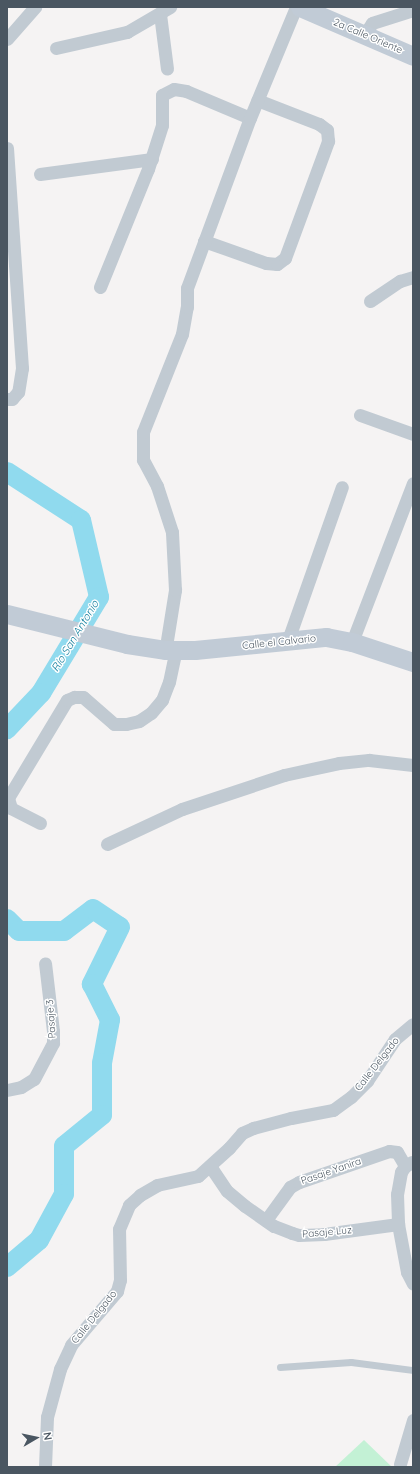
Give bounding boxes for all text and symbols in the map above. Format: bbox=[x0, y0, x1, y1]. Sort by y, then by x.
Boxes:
street label: 2a Calle Oriente bbox=[332, 16, 404, 56]
water label: Río San Antonio bbox=[49, 598, 101, 674]
street label: Calle el Calvario bbox=[242, 632, 316, 652]
street label: Pasaje 3 bbox=[44, 999, 58, 1039]
street label: Calle Delgado bbox=[352, 1035, 402, 1093]
street label: Pasaje Yanira bbox=[299, 1155, 363, 1187]
street label: Pasaje Luz bbox=[302, 1224, 352, 1240]
street label: Calle Delgado bbox=[69, 1288, 119, 1346]
north arrow bbox=[16, 1418, 56, 1458]
text: N bbox=[40, 1431, 55, 1441]

